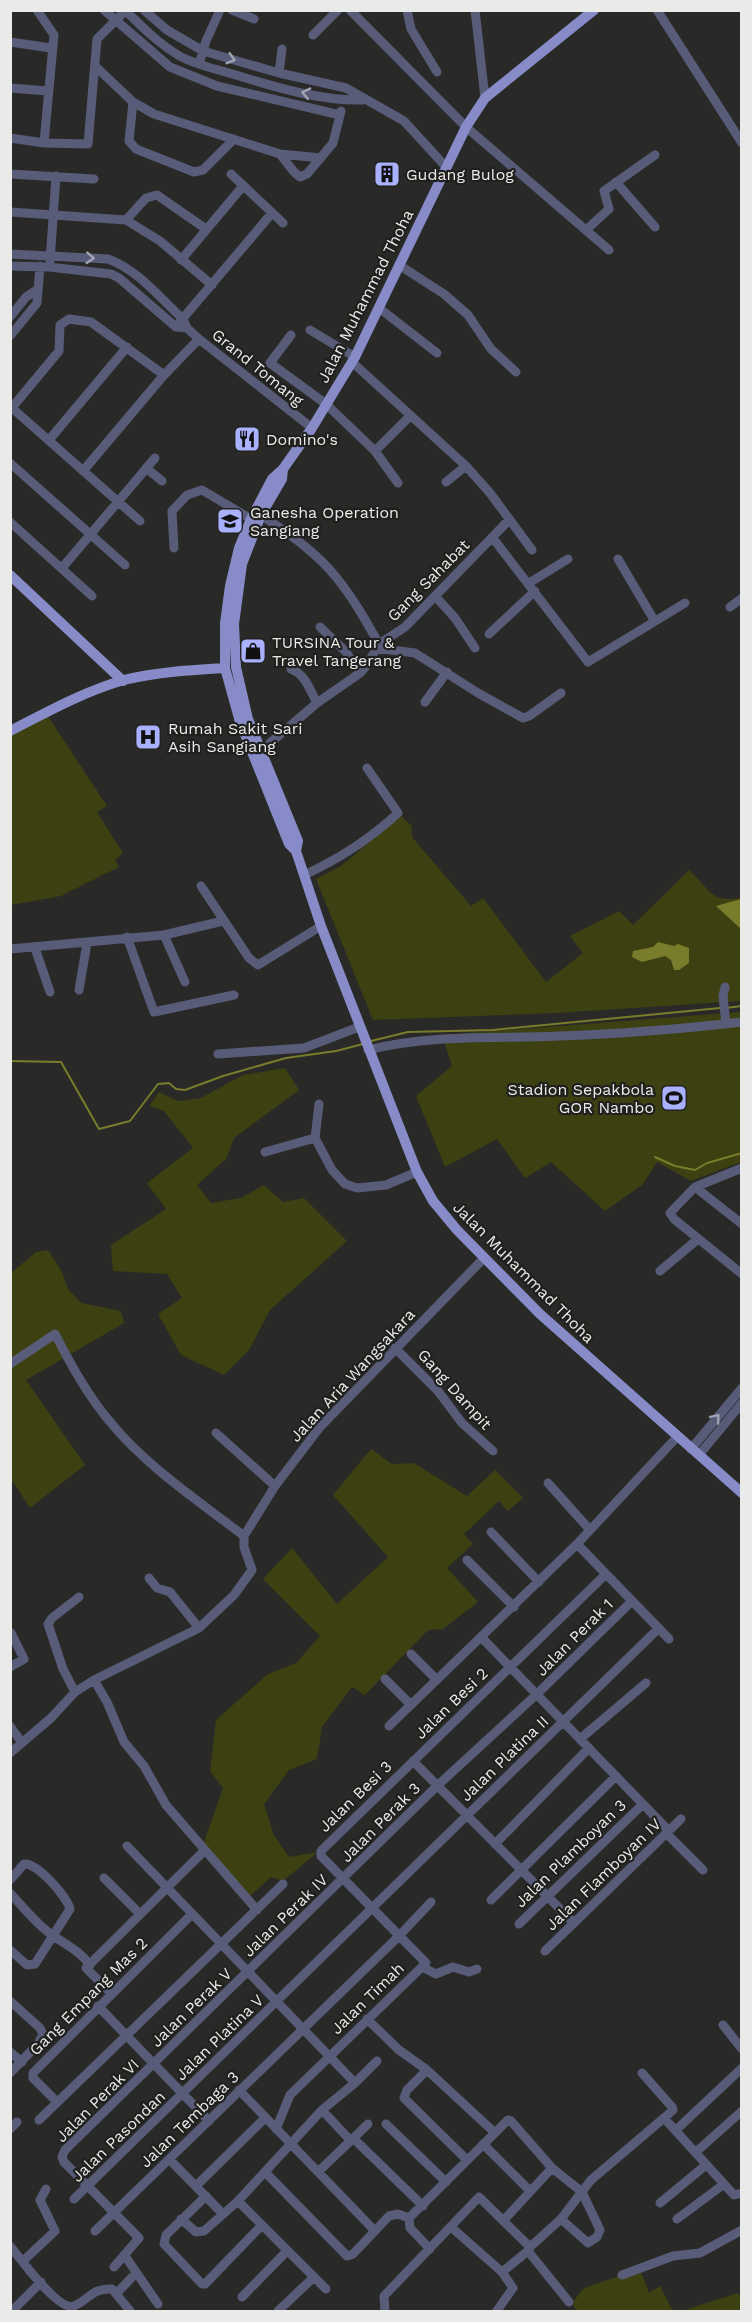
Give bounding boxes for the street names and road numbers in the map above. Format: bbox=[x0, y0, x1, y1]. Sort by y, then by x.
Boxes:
street label: Jalan Muhammad Thoha bbox=[313, 206, 417, 386]
street label: Grand Tomang bbox=[208, 325, 308, 410]
street label: Gang Sahabat bbox=[383, 535, 473, 625]
street label: Jalan Muhammad Thoha bbox=[449, 1198, 598, 1347]
street label: Jalan Aria Wangsakara bbox=[286, 1305, 419, 1446]
street label: Gang Dampit bbox=[414, 1345, 496, 1434]
street label: Jalan Perak 1 bbox=[532, 1595, 617, 1680]
street label: Jalan Besi 2 bbox=[411, 1664, 492, 1743]
street label: Jalan Platina II bbox=[456, 1712, 552, 1805]
street label: Jalan Besi 3 bbox=[315, 1757, 396, 1836]
street label: Jalan Perak 3 bbox=[337, 1779, 424, 1866]
street label: Jalan Plamboyan 3 bbox=[511, 1795, 630, 1911]
street label: Jalan Flamboyan IV bbox=[542, 1814, 665, 1934]
street label: Jalan Perak IV bbox=[239, 1870, 332, 1961]
street label: Gang Empang Mas 2 bbox=[25, 1933, 151, 2059]
street label: Jalan Timah bbox=[327, 1959, 408, 2038]
street label: Jalan Perak V bbox=[147, 1964, 236, 2051]
street label: Jalan Platina V bbox=[171, 1990, 267, 2084]
street label: Jalan Perak VI bbox=[52, 2055, 143, 2146]
street label: Jalan Tembaga 3 bbox=[136, 2067, 243, 2171]
street label: Jalan Pasondan bbox=[68, 2087, 169, 2186]

